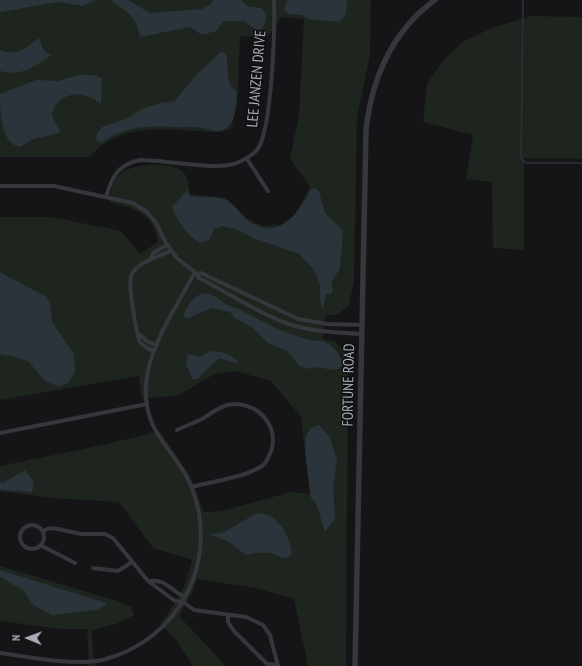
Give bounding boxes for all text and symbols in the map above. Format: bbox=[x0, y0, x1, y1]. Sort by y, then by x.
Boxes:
street label: LEE JANZEN DRIVE bbox=[244, 30, 270, 128]
street label: FORTUNE ROAD bbox=[339, 343, 359, 427]
north arrow bbox=[8, 618, 48, 658]
text: N bbox=[9, 635, 23, 641]

